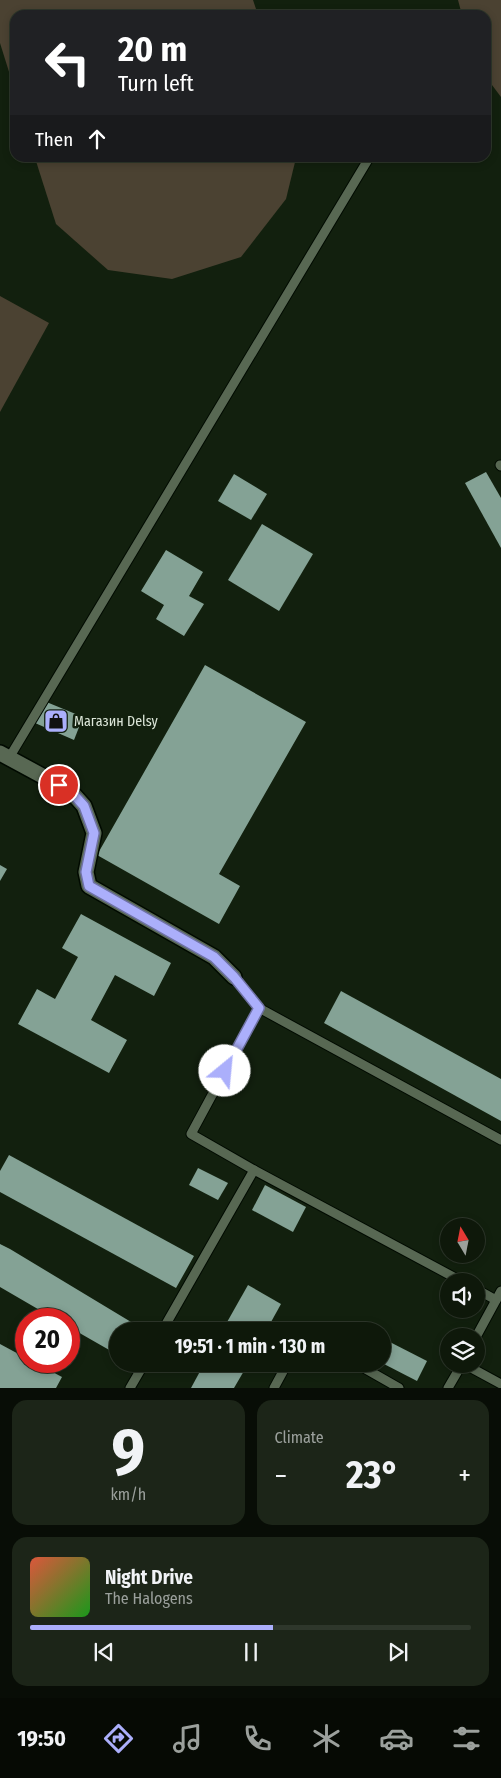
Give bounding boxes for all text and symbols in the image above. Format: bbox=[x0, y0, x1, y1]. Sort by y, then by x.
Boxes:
text: 20 m bbox=[118, 28, 187, 70]
icon: left bbox=[35, 30, 100, 95]
text: Turn left bbox=[118, 70, 194, 97]
icon: ahead bbox=[83, 125, 111, 153]
text: Then bbox=[35, 128, 73, 151]
shop icon: Магазин Delsy bbox=[43, 708, 69, 734]
place label: Магазин Delsy bbox=[74, 713, 159, 730]
pin bbox=[38, 764, 80, 806]
icon: arrive bbox=[45, 771, 73, 799]
position arrow bbox=[198, 1044, 250, 1096]
north arrow bbox=[440, 1218, 485, 1262]
map controls bbox=[440, 1218, 485, 1373]
button: sound bbox=[440, 1273, 485, 1318]
speed limit sign: 20 bbox=[15, 1308, 80, 1373]
button: layers bbox=[440, 1328, 485, 1373]
text: 19:51 · 1 min · 130 m bbox=[175, 1335, 325, 1358]
text: 9 bbox=[111, 1413, 145, 1491]
text: Climate bbox=[275, 1428, 324, 1447]
text: 23° bbox=[346, 1452, 399, 1498]
text: − bbox=[275, 1459, 287, 1492]
text: + bbox=[458, 1459, 471, 1492]
text: km/h bbox=[110, 1485, 146, 1504]
text: Night Drive bbox=[105, 1566, 193, 1589]
text: The Halogens bbox=[105, 1589, 193, 1608]
icon: previous bbox=[90, 1638, 118, 1666]
icon: pause bbox=[237, 1638, 265, 1666]
icon: next bbox=[384, 1638, 412, 1666]
icon: directions bbox=[101, 1721, 136, 1756]
icon: music bbox=[170, 1721, 205, 1756]
icon: phone bbox=[240, 1721, 275, 1756]
icon: climate bbox=[309, 1721, 344, 1756]
icon: car bbox=[379, 1721, 414, 1756]
icon: filters bbox=[449, 1721, 484, 1756]
text: 19:50 bbox=[17, 1725, 66, 1752]

